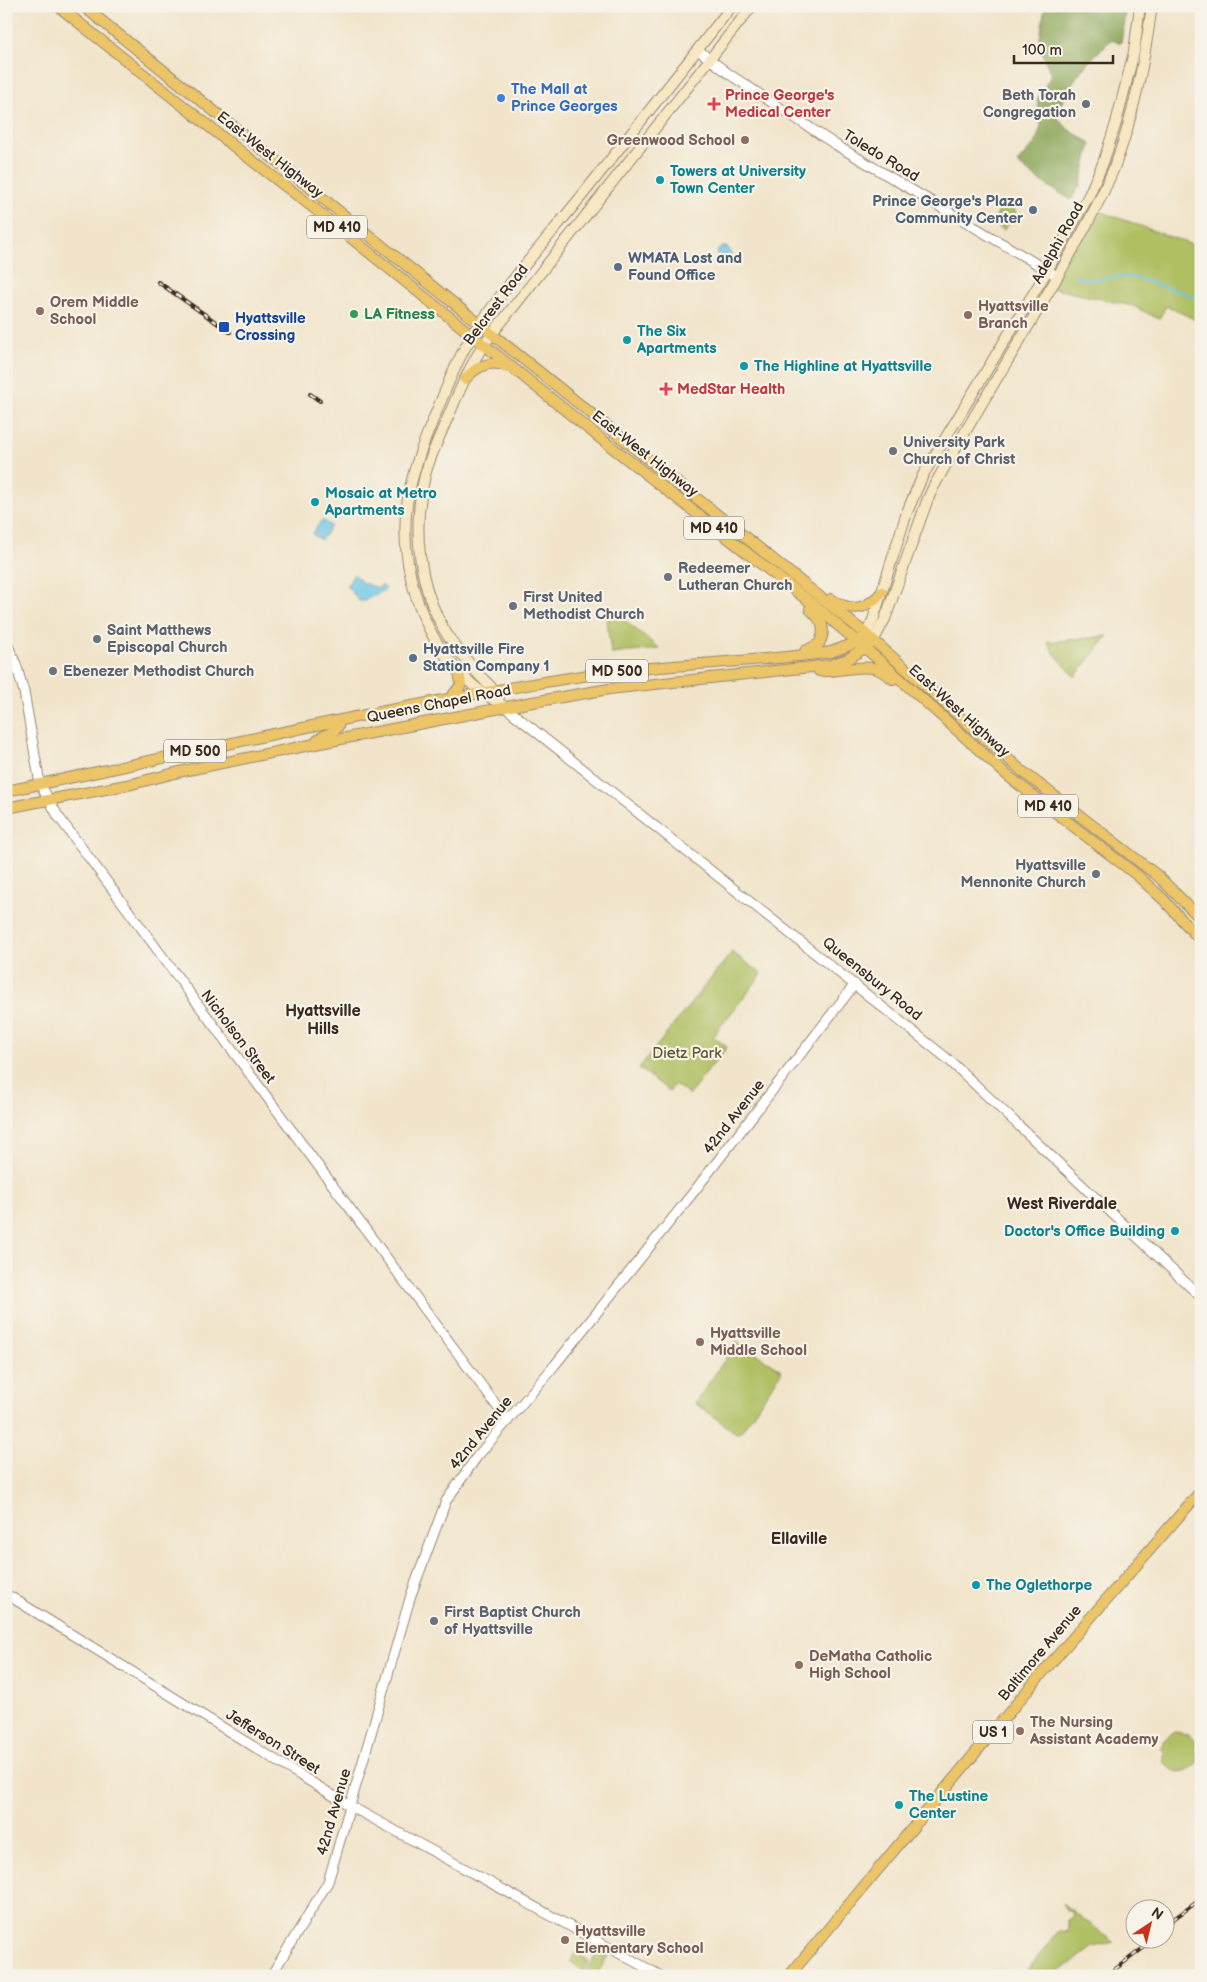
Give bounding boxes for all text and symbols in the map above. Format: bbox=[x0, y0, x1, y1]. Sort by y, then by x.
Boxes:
scale bar bbox=[1014, 32, 1113, 64]
text: 100 m bbox=[1022, 41, 1062, 60]
place label: The Mall at Prince Georges bbox=[511, 80, 618, 116]
place label: Prince George's Medical Center bbox=[725, 86, 834, 122]
place label: Beth Torah Congregation bbox=[983, 86, 1076, 122]
marker: The Mall at Prince Georges bbox=[495, 92, 507, 104]
marker: Prince George's Medical Center bbox=[707, 97, 721, 111]
marker: Beth Torah Congregation bbox=[1080, 98, 1092, 110]
street label: East-West Highway bbox=[213, 108, 327, 203]
street label: Toledo Road bbox=[839, 126, 923, 186]
place label: Greenwood School bbox=[607, 131, 735, 150]
marker: Greenwood School bbox=[739, 134, 751, 146]
place label: Towers at University Town Center bbox=[670, 162, 806, 198]
marker: Towers at University Town Center bbox=[654, 174, 666, 186]
place label: Prince George's Plaza Community Center bbox=[872, 192, 1024, 228]
street label: Adelphi Road bbox=[1028, 199, 1088, 287]
marker: Prince George's Plaza Community Center bbox=[1027, 204, 1039, 216]
road number: MD 410 bbox=[307, 216, 367, 238]
place label: WMATA Lost and Found Office bbox=[628, 249, 742, 285]
street label: Belcrest Road bbox=[459, 261, 533, 349]
marker: WMATA Lost and Found Office bbox=[612, 261, 624, 273]
place label: Orem Middle School bbox=[50, 293, 139, 329]
place label: Hyattsville Branch bbox=[978, 297, 1049, 333]
marker: Orem Middle School bbox=[34, 305, 46, 317]
place label: LA Fitness bbox=[364, 305, 435, 324]
marker: LA Fitness bbox=[348, 308, 360, 320]
place label: Hyattsville Crossing bbox=[235, 309, 306, 345]
marker: Hyattsville Branch bbox=[962, 309, 974, 321]
marker: Hyattsville Crossing bbox=[217, 320, 231, 334]
place label: The Six Apartments bbox=[636, 322, 717, 358]
marker: The Six Apartments bbox=[621, 334, 633, 346]
place label: The Highline at Hyattsville bbox=[754, 357, 932, 376]
marker: The Highline at Hyattsville bbox=[738, 360, 750, 372]
place label: MedStar Health bbox=[677, 380, 785, 399]
marker: MedStar Health bbox=[659, 382, 673, 396]
street label: East-West Highway bbox=[588, 407, 702, 502]
place label: University Park Church of Christ bbox=[903, 433, 1015, 469]
marker: University Park Church of Christ bbox=[887, 445, 899, 457]
place label: Mosaic at Metro Apartments bbox=[324, 484, 437, 520]
marker: Mosaic at Metro Apartments bbox=[309, 496, 321, 508]
road number: MD 410 bbox=[684, 516, 744, 540]
place label: Redeemer Lutheran Church bbox=[678, 559, 792, 595]
marker: Redeemer Lutheran Church bbox=[662, 571, 674, 583]
place label: First United Methodist Church bbox=[523, 588, 644, 624]
marker: First United Methodist Church bbox=[507, 600, 519, 612]
place label: Saint Matthews Episcopal Church bbox=[107, 621, 227, 657]
marker: Saint Matthews Episcopal Church bbox=[91, 633, 103, 645]
place label: Hyattsville Fire Station Company 1 bbox=[423, 640, 550, 676]
marker: Hyattsville Fire Station Company 1 bbox=[407, 652, 419, 664]
road number: MD 500 bbox=[586, 659, 648, 682]
street label: East-West Highway bbox=[904, 661, 1014, 762]
place label: Ebenezer Methodist Church bbox=[63, 662, 254, 681]
marker: Ebenezer Methodist Church bbox=[47, 665, 59, 677]
street label: Queens Chapel Road bbox=[365, 681, 513, 727]
road number: MD 500 bbox=[164, 739, 226, 762]
road number: MD 410 bbox=[1018, 794, 1078, 818]
place label: Hyattsville Mennonite Church bbox=[960, 856, 1086, 892]
marker: Hyattsville Mennonite Church bbox=[1090, 868, 1102, 880]
street label: Queensbury Road bbox=[818, 933, 926, 1025]
street label: Nicholson Street bbox=[197, 986, 280, 1088]
district label: Hyattsville Hills bbox=[285, 1002, 361, 1039]
park label: Dietz Park bbox=[652, 1044, 722, 1063]
street label: 42nd Avenue bbox=[699, 1076, 769, 1158]
district label: West Riverdale bbox=[1007, 1195, 1117, 1214]
place label: Doctor's Office Building bbox=[1004, 1222, 1165, 1241]
marker: Doctor's Office Building bbox=[1169, 1225, 1181, 1237]
place label: Hyattsville Middle School bbox=[710, 1324, 807, 1360]
marker: Hyattsville Middle School bbox=[694, 1336, 706, 1348]
street label: 42nd Avenue bbox=[445, 1392, 517, 1474]
district label: Ellaville bbox=[771, 1530, 827, 1549]
place label: The Oglethorpe bbox=[986, 1576, 1093, 1595]
marker: The Oglethorpe bbox=[970, 1579, 982, 1591]
street label: Baltimore Avenue bbox=[994, 1601, 1086, 1705]
place label: First Baptist Church of Hyattsville bbox=[444, 1603, 581, 1639]
marker: First Baptist Church of Hyattsville bbox=[428, 1615, 440, 1627]
place label: DeMatha Catholic High School bbox=[809, 1647, 932, 1683]
marker: DeMatha Catholic High School bbox=[793, 1659, 805, 1671]
street label: Jefferson Street bbox=[222, 1705, 324, 1779]
place label: The Nursing Assistant Academy bbox=[1029, 1713, 1158, 1749]
road number: US 1 bbox=[973, 1720, 1013, 1744]
marker: The Nursing Assistant Academy bbox=[1014, 1725, 1026, 1737]
street label: 42nd Avenue bbox=[313, 1766, 355, 1858]
place label: The Lustine Center bbox=[909, 1787, 989, 1823]
marker: The Lustine Center bbox=[893, 1799, 905, 1811]
north arrow bbox=[1124, 1900, 1174, 1950]
text: N bbox=[1148, 1904, 1166, 1924]
place label: Hyattsville Elementary School bbox=[575, 1922, 703, 1958]
marker: Hyattsville Elementary School bbox=[559, 1934, 571, 1946]

